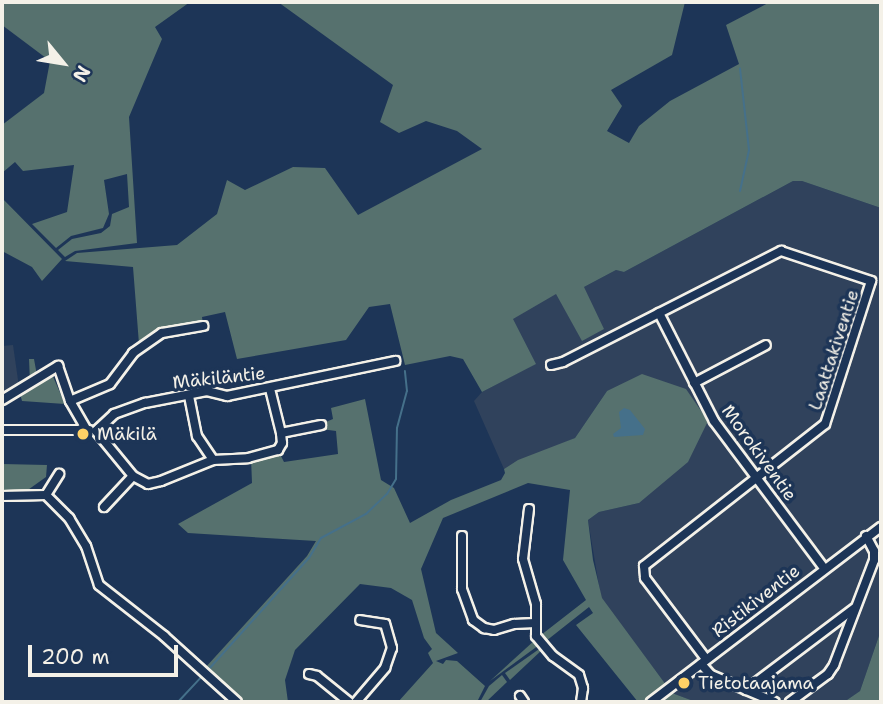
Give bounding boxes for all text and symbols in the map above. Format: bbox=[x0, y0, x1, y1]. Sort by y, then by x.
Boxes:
north arrow bbox=[28, 28, 98, 98]
text: N bbox=[67, 61, 96, 87]
street label: Laattakiventie bbox=[804, 287, 864, 413]
street label: Mäkiläntie bbox=[172, 362, 266, 394]
street label: Morokiventie bbox=[717, 401, 801, 505]
place label: Mäkilä bbox=[97, 423, 157, 445]
marker: Mäkilä bbox=[75, 426, 91, 442]
street label: Ristikiventie bbox=[708, 560, 804, 642]
scale bar bbox=[32, 630, 182, 674]
text: 200 m bbox=[41, 643, 110, 671]
place label: Tietotaajama bbox=[698, 672, 814, 694]
marker: Tietotaajama bbox=[676, 675, 692, 691]

